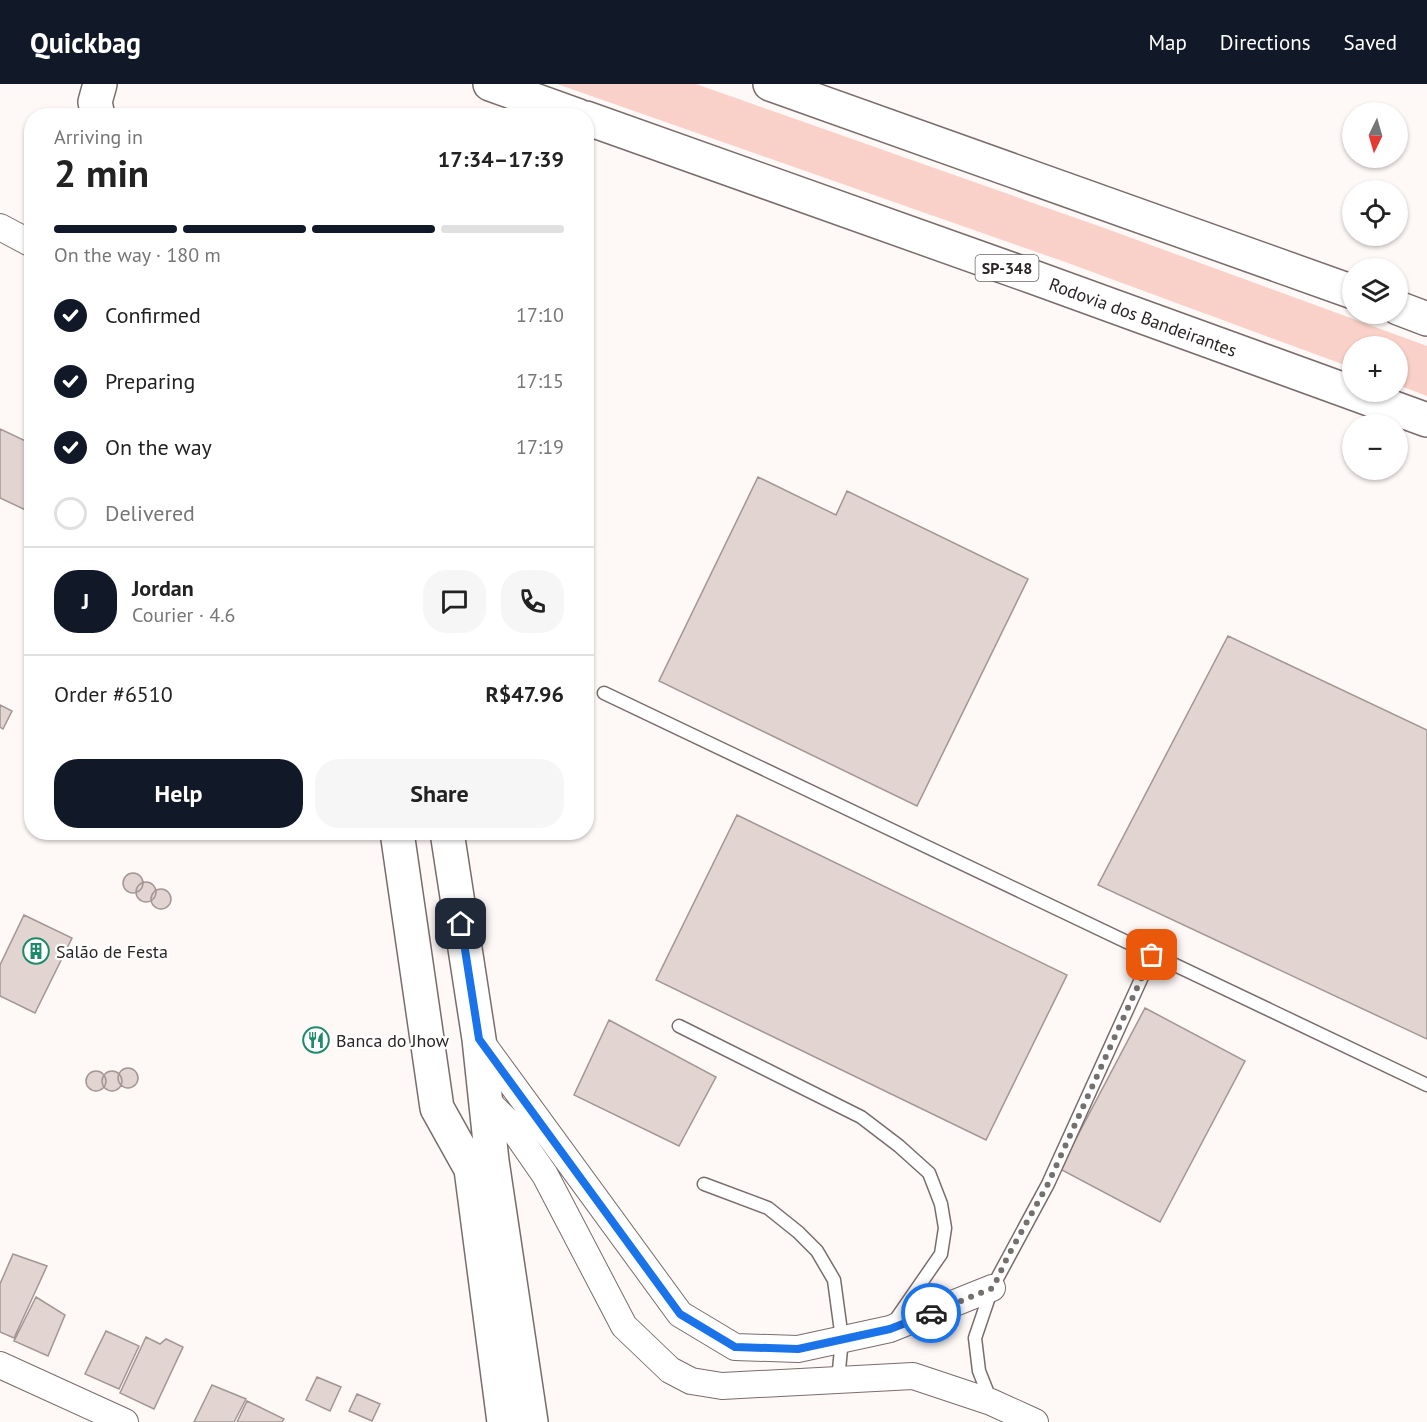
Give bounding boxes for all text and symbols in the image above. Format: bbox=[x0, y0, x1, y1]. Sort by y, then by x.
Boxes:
text: Quickbag bbox=[30, 24, 141, 61]
text: Map bbox=[1148, 29, 1187, 56]
text: Directions bbox=[1220, 29, 1311, 56]
text: Saved bbox=[1344, 29, 1397, 56]
north arrow bbox=[1342, 102, 1408, 168]
map controls bbox=[1342, 102, 1408, 480]
text: Arriving in bbox=[54, 124, 143, 150]
text: 17:34–17:39 bbox=[438, 145, 564, 173]
text: 2 min bbox=[54, 147, 149, 198]
button: locate bbox=[1342, 180, 1408, 246]
text: On the way · 180 m bbox=[54, 242, 221, 268]
road number: SP-348 bbox=[976, 255, 1038, 281]
button: layers bbox=[1342, 258, 1408, 324]
street label: Rodovia dos Bandeirantes bbox=[1046, 272, 1240, 362]
icon: check bbox=[54, 299, 87, 332]
text: Confirmed bbox=[105, 301, 201, 329]
text: 17:10 bbox=[516, 302, 564, 328]
button: + bbox=[1342, 336, 1408, 402]
icon: check bbox=[54, 365, 87, 398]
text: Preparing bbox=[105, 367, 195, 395]
text: 17:15 bbox=[516, 368, 564, 394]
button: − bbox=[1342, 414, 1408, 480]
icon: check bbox=[54, 431, 87, 464]
text: On the way bbox=[105, 433, 212, 461]
text: 17:19 bbox=[516, 434, 564, 460]
text: Delivered bbox=[105, 499, 195, 527]
button: chat bbox=[423, 570, 486, 633]
button: phone bbox=[501, 570, 564, 633]
text: Jordan bbox=[132, 574, 194, 602]
text: J bbox=[82, 587, 89, 615]
text: Courier · 4.6 bbox=[132, 602, 235, 628]
text: Order #6510 bbox=[54, 680, 173, 708]
text: R$47.96 bbox=[486, 680, 564, 708]
button: Help bbox=[54, 759, 303, 828]
button: Share bbox=[315, 759, 564, 828]
pin bbox=[435, 898, 486, 949]
icon: home bbox=[444, 907, 477, 940]
pin bbox=[1126, 929, 1177, 980]
building icon: Salão de Festa bbox=[21, 936, 51, 966]
icon: bag bbox=[1135, 938, 1168, 971]
place label: Salão de Festa bbox=[56, 940, 168, 963]
restaurant icon: Banca do Jhow bbox=[301, 1025, 331, 1055]
place label: Banca do Jhow bbox=[336, 1029, 450, 1052]
courier bbox=[901, 1283, 961, 1343]
icon: car bbox=[915, 1297, 948, 1330]

